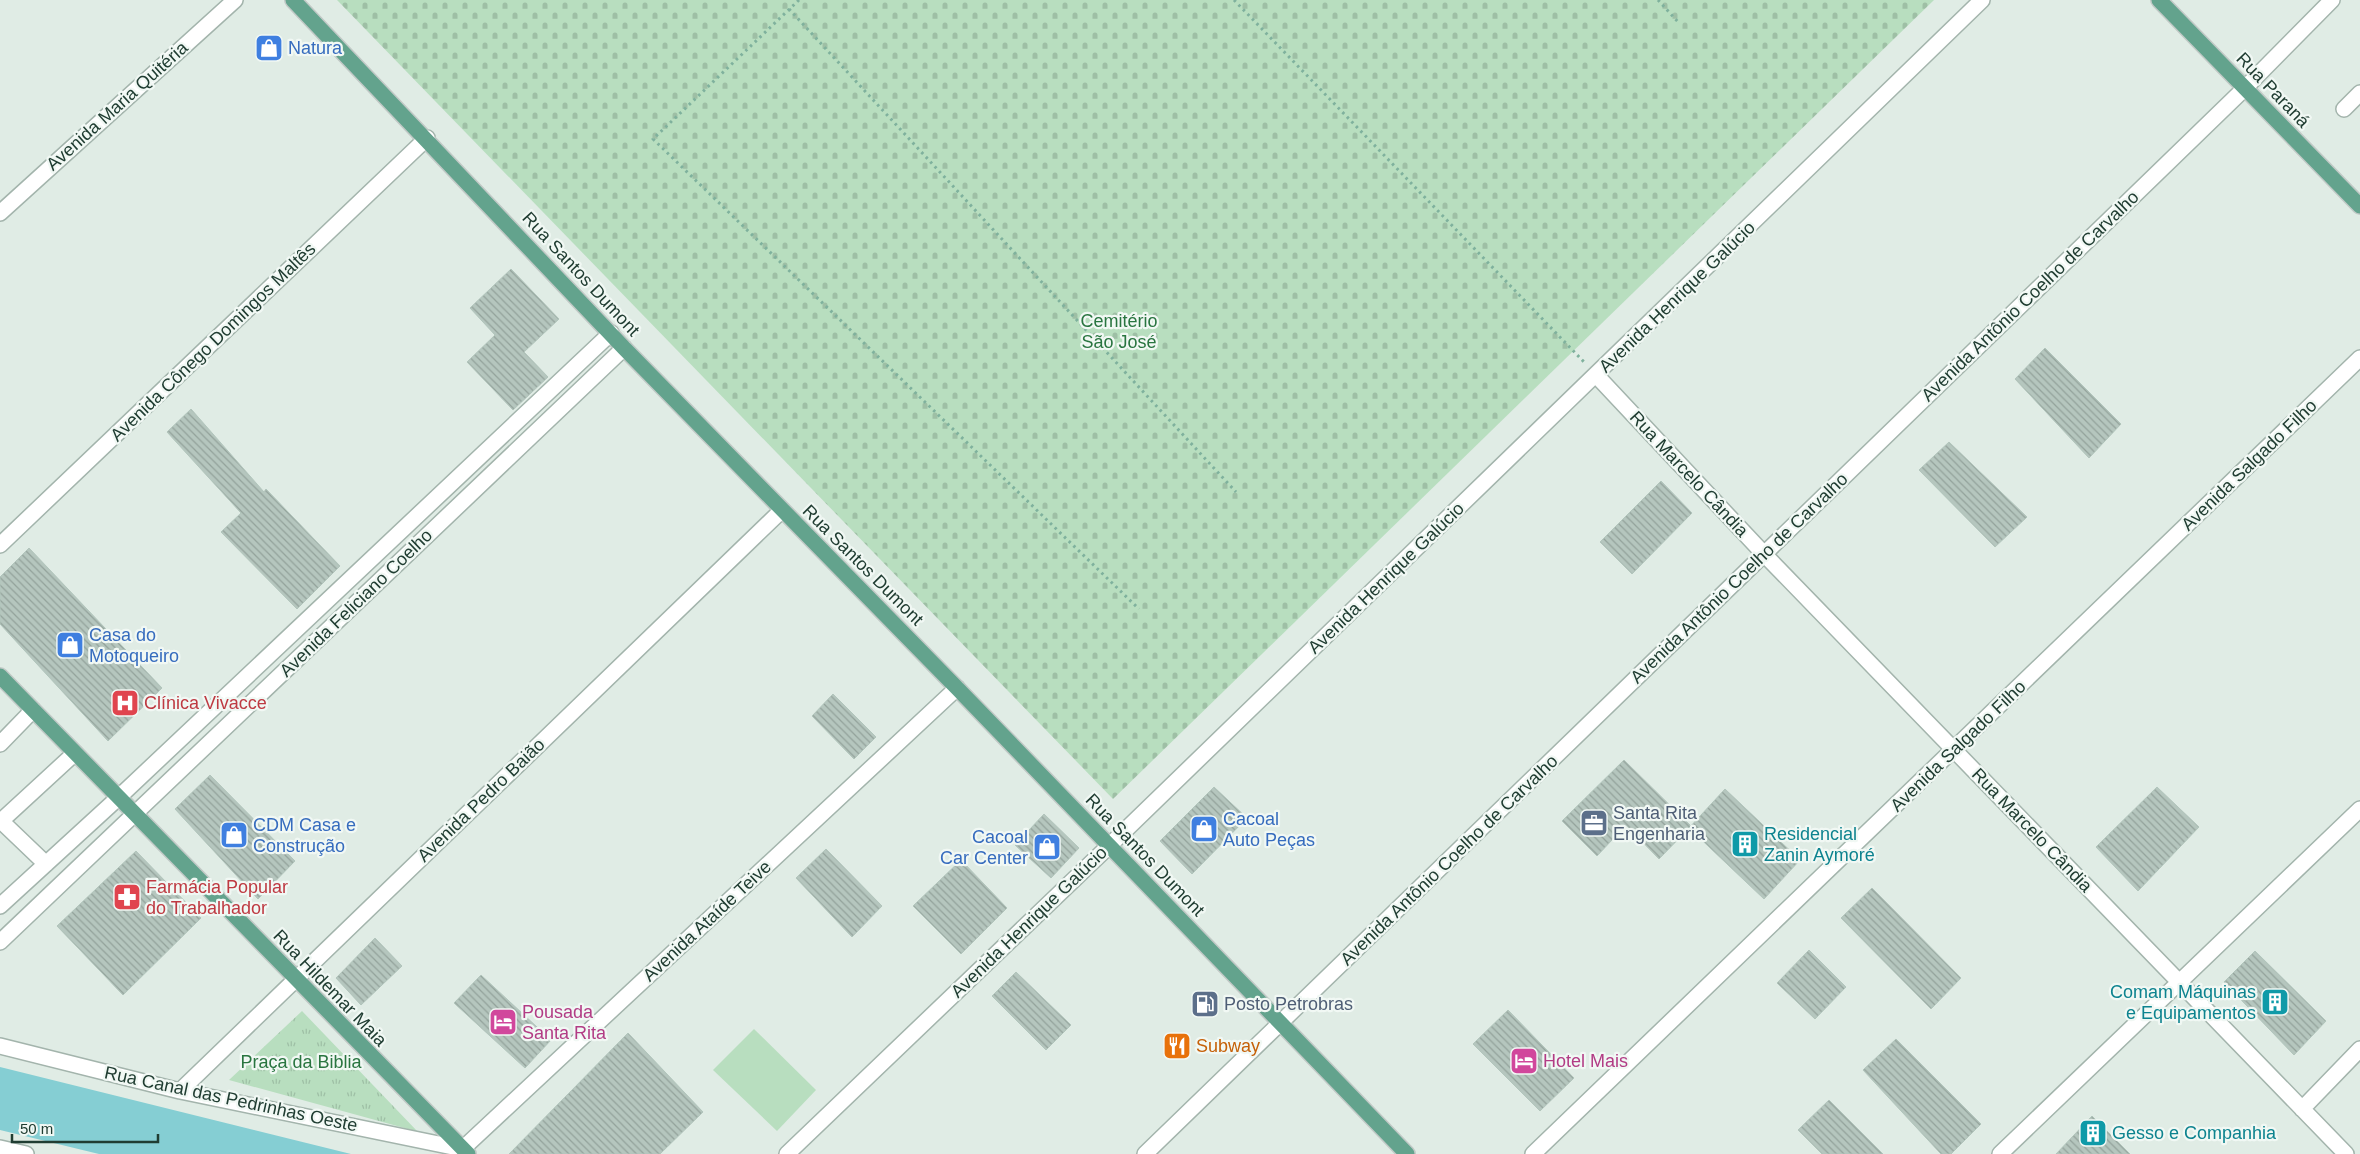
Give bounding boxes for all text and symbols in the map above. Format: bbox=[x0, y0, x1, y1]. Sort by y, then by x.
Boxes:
shop icon: Natura bbox=[254, 33, 284, 63]
street label: Avenida Maria Quitéria bbox=[42, 37, 192, 175]
place label: Natura bbox=[288, 38, 343, 58]
street label: Rua Paraná bbox=[2232, 48, 2314, 132]
street label: Avenida Antônio Coelho de Carvalho bbox=[1917, 187, 2143, 405]
street label: Rua Santos Dumont bbox=[518, 208, 644, 340]
street label: Avenida Henrique Galúcio bbox=[1595, 217, 1759, 377]
street label: Avenida Cônego Domingos Maltês bbox=[106, 239, 320, 445]
park label: Cemitério São José bbox=[1080, 311, 1158, 352]
street label: Avenida Salgado Filho bbox=[2177, 395, 2321, 535]
street label: Rua Marcelo Cândia bbox=[1626, 407, 1753, 542]
street label: Avenida Antônio Coelho de Carvalho bbox=[1626, 469, 1852, 687]
street label: Avenida Henrique Galúcio bbox=[1304, 498, 1468, 658]
street label: Rua Santos Dumont bbox=[799, 501, 927, 629]
street label: Avenida Feliciano Coelho bbox=[276, 525, 436, 681]
place label: Casa do Motoqueiro bbox=[89, 625, 179, 666]
shop icon: Casa do Motoqueiro bbox=[55, 630, 85, 660]
street label: Avenida Salgado Filho bbox=[1886, 676, 2030, 816]
hospital icon: Clínica Vivacce bbox=[110, 688, 140, 718]
place label: Clínica Vivacce bbox=[144, 693, 267, 713]
street label: Avenida Pedro Baião bbox=[413, 734, 549, 866]
street label: Avenida Antônio Coelho de Carvalho bbox=[1336, 751, 1562, 969]
street label: Rua Marcelo Cândia bbox=[1968, 764, 2097, 897]
street label: Rua Santos Dumont bbox=[1082, 790, 1208, 920]
place label: Santa Rita Engenharia bbox=[1613, 803, 1706, 844]
office icon: Santa Rita Engenharia bbox=[1579, 808, 1609, 838]
place label: Cacoal Auto Peças bbox=[1223, 809, 1315, 850]
shop icon: Cacoal Auto Peças bbox=[1189, 814, 1219, 844]
place label: CDM Casa e Construção bbox=[253, 815, 356, 856]
shop icon: CDM Casa e Construção bbox=[219, 820, 249, 850]
place label: Residencial Zanin Aymoré bbox=[1764, 824, 1875, 865]
place label: Cacoal Car Center bbox=[940, 827, 1028, 868]
building icon: Residencial Zanin Aymoré bbox=[1730, 829, 1760, 859]
shop icon: Cacoal Car Center bbox=[1032, 832, 1062, 862]
street label: Avenida Henrique Galúcio bbox=[947, 842, 1111, 1002]
street label: Avenida Ataíde Teive bbox=[639, 857, 775, 985]
place label: Farmácia Popular do Trabalhador bbox=[146, 877, 288, 918]
pharmacy icon: Farmácia Popular do Trabalhador bbox=[112, 882, 142, 912]
street label: Rua Hildemar Maia bbox=[269, 926, 391, 1051]
place label: Comam Máquinas e Equipamentos bbox=[2110, 982, 2256, 1023]
building icon: Comam Máquinas e Equipamentos bbox=[2260, 987, 2290, 1017]
fuel station icon: Posto Petrobras bbox=[1190, 989, 1220, 1019]
place label: Posto Petrobras bbox=[1224, 994, 1353, 1014]
place label: Pousada Santa Rita bbox=[522, 1002, 607, 1043]
hotel icon: Pousada Santa Rita bbox=[488, 1007, 518, 1037]
restaurant icon: Subway bbox=[1162, 1031, 1192, 1061]
place label: Subway bbox=[1196, 1036, 1260, 1056]
hotel icon: Hotel Mais bbox=[1509, 1046, 1539, 1076]
place label: Hotel Mais bbox=[1543, 1051, 1628, 1071]
park label: Praça da Biblia bbox=[240, 1052, 363, 1072]
street label: Rua Canal das Pedrinhas Oeste bbox=[103, 1062, 359, 1136]
scale bar bbox=[12, 1112, 159, 1144]
building icon: Gesso e Companhia bbox=[2078, 1118, 2108, 1148]
text: 50 m bbox=[20, 1120, 53, 1137]
place label: Gesso e Companhia bbox=[2112, 1123, 2277, 1143]

